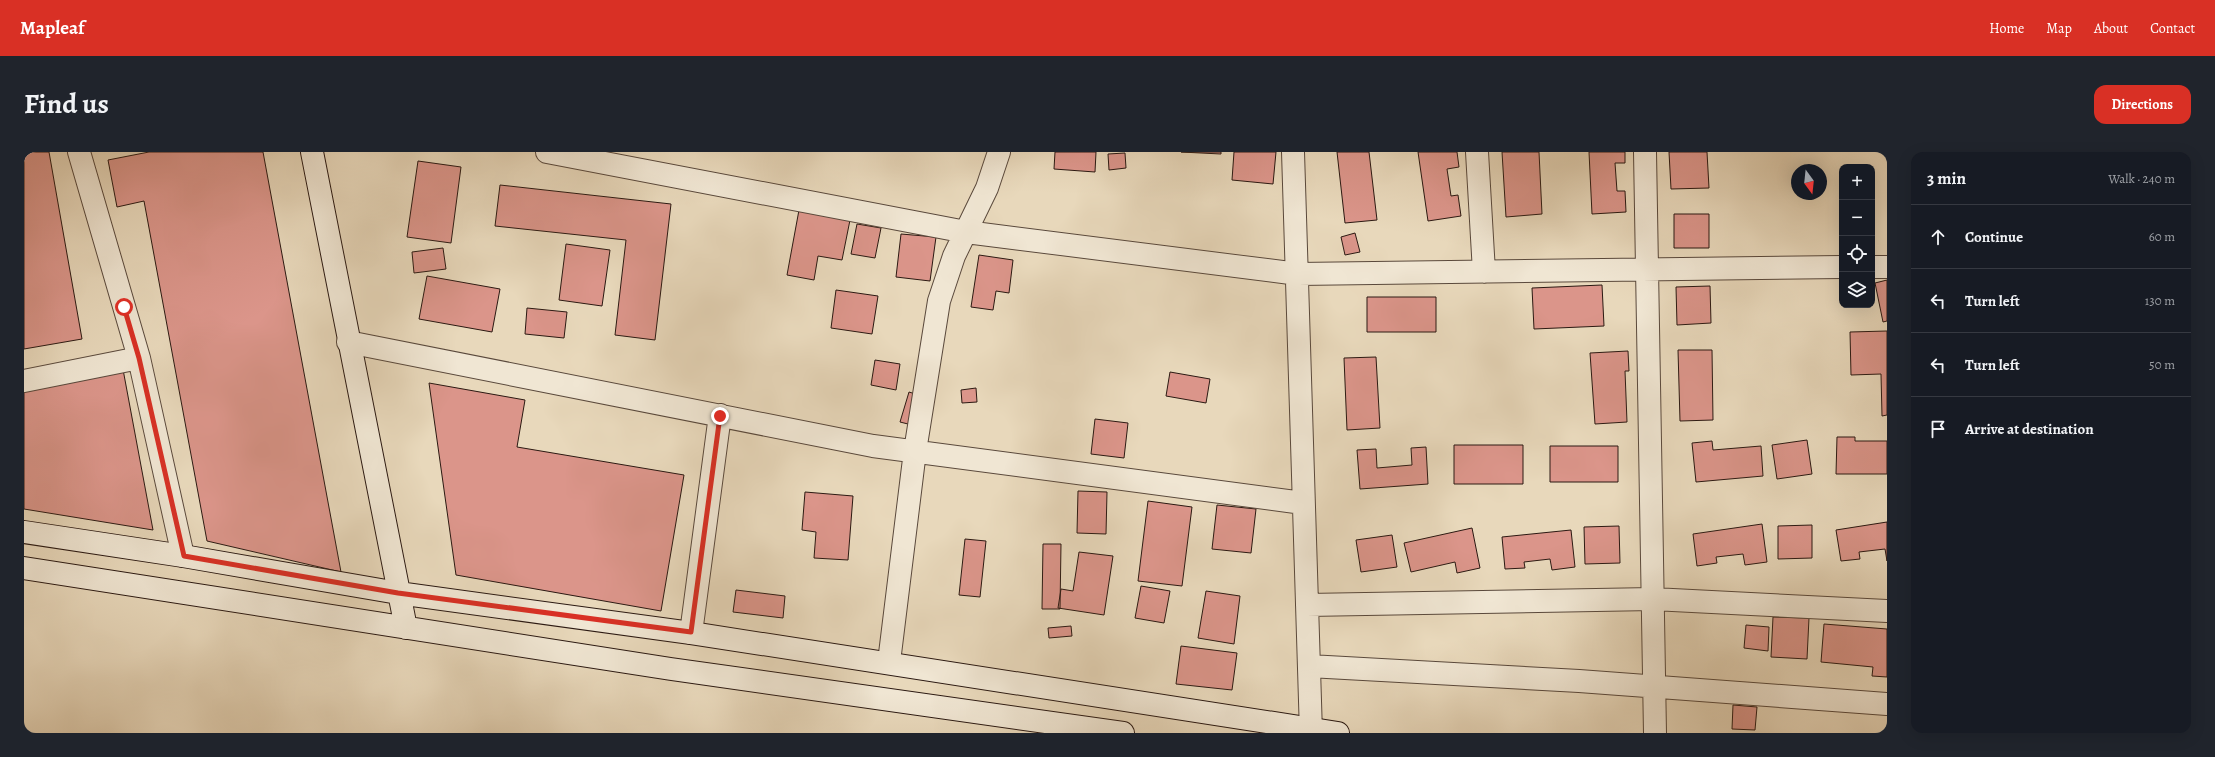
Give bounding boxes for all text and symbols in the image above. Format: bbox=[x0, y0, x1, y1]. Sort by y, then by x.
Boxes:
text: Mapleaf bbox=[20, 15, 85, 41]
text: Home bbox=[1989, 19, 2024, 38]
text: Map bbox=[2046, 19, 2072, 38]
text: About bbox=[2094, 19, 2128, 38]
text: Contact bbox=[2150, 19, 2195, 38]
text: Find us bbox=[24, 85, 109, 123]
button: Directions bbox=[2094, 85, 2191, 124]
north arrow bbox=[1791, 164, 1827, 200]
map controls bbox=[1839, 164, 1875, 308]
button: + bbox=[1839, 164, 1875, 200]
text: 3 min bbox=[1927, 167, 1966, 190]
text: Walk · 240 m bbox=[2108, 170, 2175, 187]
button: − bbox=[1839, 200, 1875, 236]
icon: ahead bbox=[1927, 226, 1949, 248]
text: Continue bbox=[1965, 227, 2023, 247]
text: 60 m bbox=[2149, 228, 2175, 245]
button: locate bbox=[1839, 236, 1875, 272]
button: layers bbox=[1839, 272, 1875, 308]
icon: left bbox=[1927, 290, 1949, 312]
text: Turn left bbox=[1965, 291, 2020, 311]
text: 130 m bbox=[2145, 292, 2175, 309]
route start bbox=[115, 298, 133, 316]
icon: left bbox=[1927, 354, 1949, 376]
text: Turn left bbox=[1965, 355, 2020, 375]
text: 50 m bbox=[2149, 356, 2175, 373]
route end bbox=[711, 407, 729, 425]
icon: arrive bbox=[1927, 418, 1949, 440]
text: Arrive at destination bbox=[1965, 419, 2094, 439]

